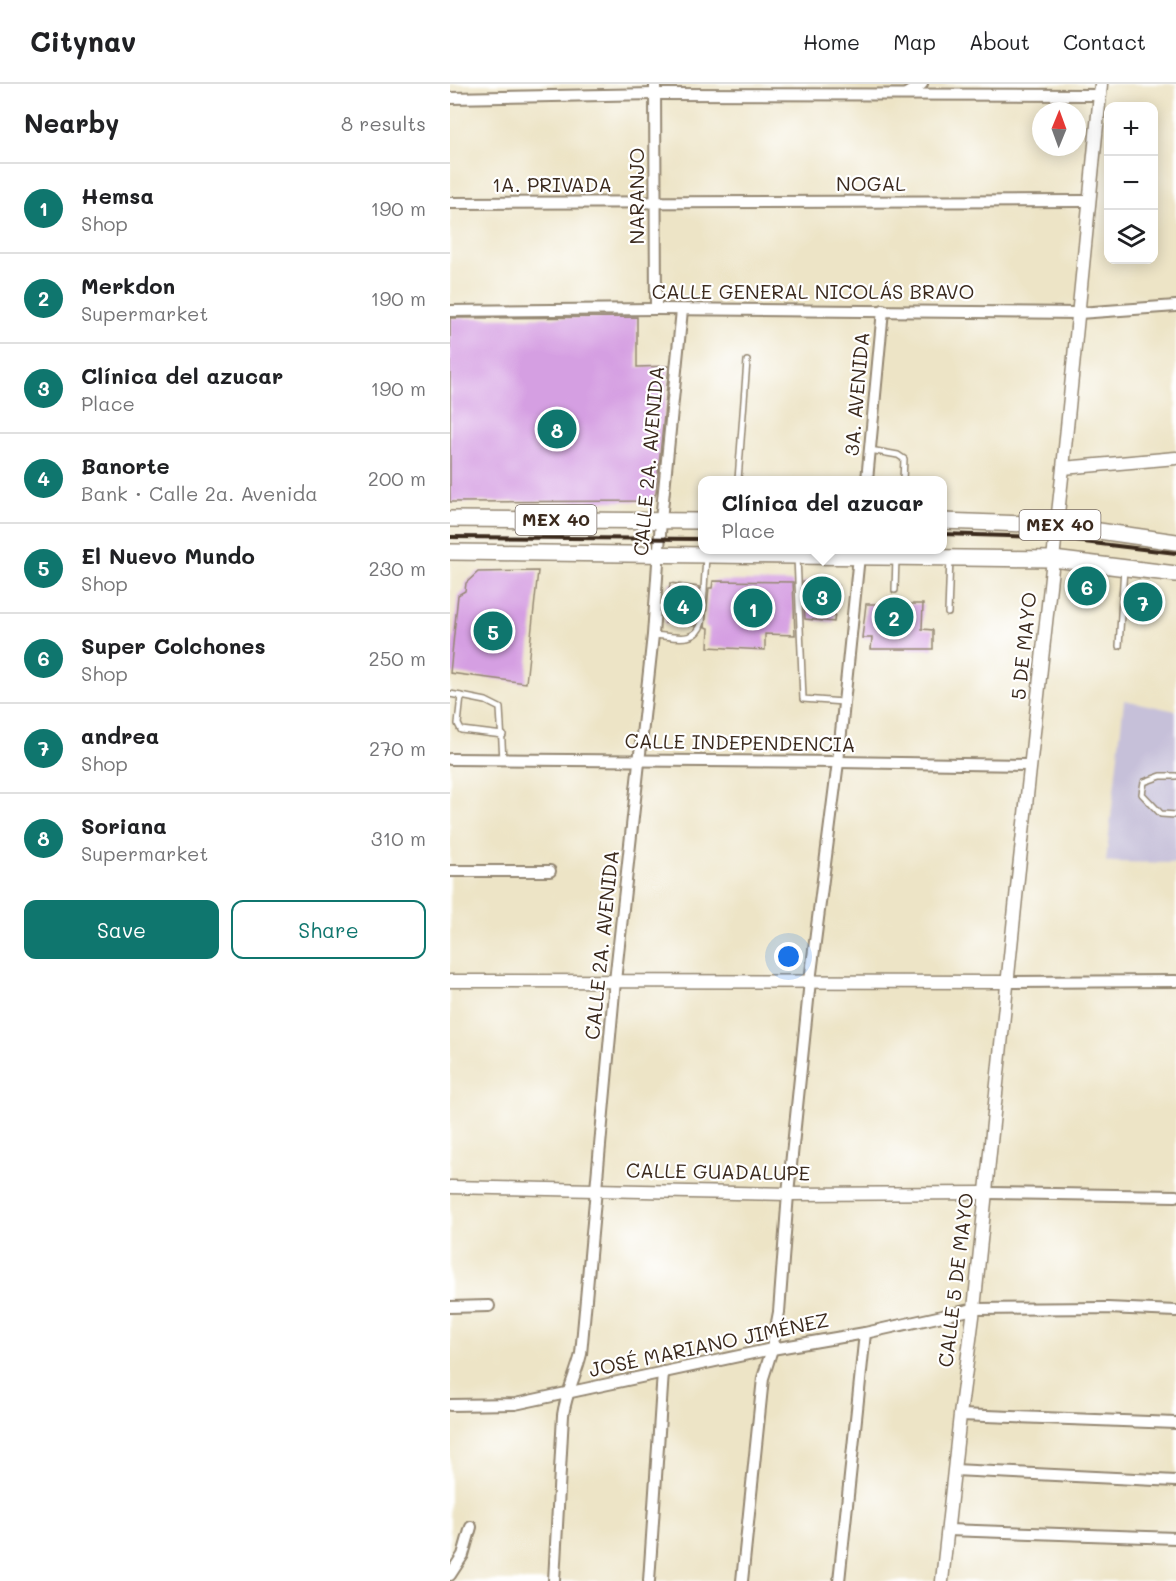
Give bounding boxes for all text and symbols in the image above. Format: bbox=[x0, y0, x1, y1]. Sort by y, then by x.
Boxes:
text: Citynav bbox=[30, 23, 136, 59]
text: Home bbox=[803, 28, 860, 55]
text: Map bbox=[893, 28, 936, 55]
text: About bbox=[969, 28, 1030, 55]
text: Contact bbox=[1063, 28, 1146, 55]
north arrow bbox=[1032, 102, 1086, 156]
map controls bbox=[1104, 102, 1158, 264]
button: + bbox=[1104, 102, 1158, 156]
text: Nearby bbox=[24, 106, 119, 140]
text: 8 results bbox=[341, 110, 426, 136]
street label: NARANJO bbox=[623, 148, 649, 244]
button: − bbox=[1104, 156, 1158, 210]
street label: NOGAL bbox=[836, 170, 906, 196]
street label: 1A. PRIVADA bbox=[492, 171, 612, 197]
text: Hemsa bbox=[81, 181, 154, 210]
text: 1 bbox=[39, 195, 48, 221]
text: 190 m bbox=[371, 195, 426, 221]
text: Shop bbox=[81, 210, 128, 236]
button: layers bbox=[1104, 210, 1158, 264]
text: Merkdon bbox=[81, 271, 175, 300]
street label: CALLE GENERAL NICOLÁS BRAVO bbox=[652, 278, 974, 304]
text: 2 bbox=[38, 285, 49, 311]
text: 190 m bbox=[371, 285, 426, 311]
text: Supermarket bbox=[81, 300, 208, 326]
street label: 3A. AVENIDA bbox=[838, 331, 874, 457]
text: Clínica del azucar bbox=[81, 361, 283, 390]
street label: CALLE 2A. AVENIDA bbox=[627, 365, 669, 557]
text: 3 bbox=[38, 375, 50, 401]
text: 190 m bbox=[371, 375, 426, 401]
text: Place bbox=[81, 390, 135, 416]
pin: 8 bbox=[538, 406, 576, 452]
text: Banorte bbox=[81, 451, 170, 480]
text: 4 bbox=[37, 465, 50, 491]
text: 200 m bbox=[368, 465, 426, 491]
popup bbox=[698, 476, 947, 554]
text: Bank · Calle 2a. Avenida bbox=[81, 480, 318, 506]
text: Clínica del azucar bbox=[721, 488, 924, 517]
road number: MEX 40 bbox=[516, 505, 596, 535]
road number: MEX 40 bbox=[1020, 510, 1100, 540]
text: Place bbox=[721, 517, 775, 543]
text: El Nuevo Mundo bbox=[81, 541, 255, 570]
text: 5 bbox=[38, 555, 49, 581]
text: 230 m bbox=[368, 555, 426, 581]
pin: 6 bbox=[1068, 564, 1106, 608]
text: Shop bbox=[81, 570, 128, 596]
pin: 3 bbox=[802, 574, 842, 618]
pin: 7 bbox=[1124, 580, 1162, 624]
pin: 4 bbox=[664, 582, 702, 628]
pin: 1 bbox=[734, 586, 772, 630]
street label: 5 DE MAYO bbox=[1004, 591, 1042, 701]
pin: 2 bbox=[874, 594, 914, 640]
pin: 5 bbox=[474, 608, 513, 654]
text: Super Colchones bbox=[81, 631, 265, 660]
text: 6 bbox=[37, 645, 50, 671]
text: 250 m bbox=[369, 645, 426, 671]
text: Shop bbox=[81, 660, 128, 686]
text: andrea bbox=[81, 721, 159, 750]
street label: CALLE INDEPENDENCIA bbox=[624, 727, 856, 757]
text: 7 bbox=[38, 735, 49, 761]
text: 270 m bbox=[369, 735, 426, 761]
text: Shop bbox=[81, 750, 128, 776]
text: Soriana bbox=[81, 811, 167, 840]
text: 8 bbox=[37, 825, 50, 851]
text: 310 m bbox=[371, 825, 426, 851]
text: Supermarket bbox=[81, 840, 208, 866]
street label: CALLE 2A. AVENIDA bbox=[578, 849, 624, 1041]
button: Save bbox=[24, 900, 219, 959]
button: Share bbox=[231, 900, 426, 959]
your location bbox=[774, 942, 803, 971]
street label: CALLE GUADALUPE bbox=[626, 1156, 810, 1186]
street label: CALLE 5 DE MAYO bbox=[931, 1191, 979, 1369]
street label: JOSÉ MARIANO JIMÉNEZ bbox=[586, 1306, 831, 1382]

